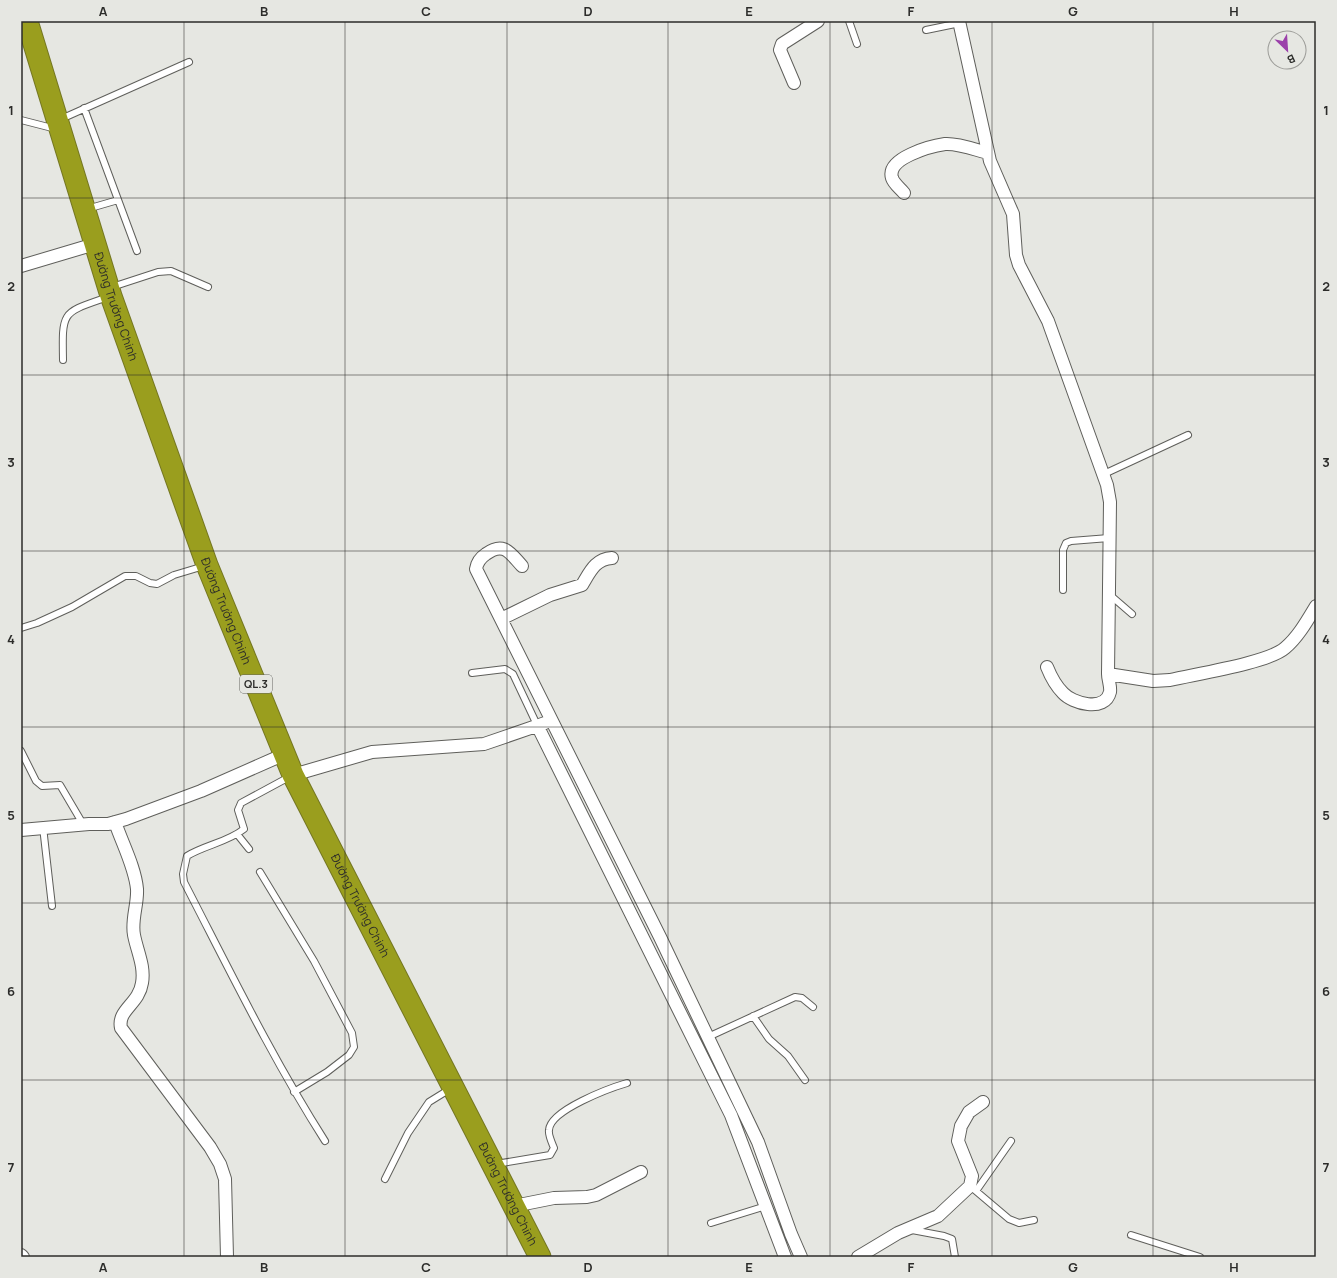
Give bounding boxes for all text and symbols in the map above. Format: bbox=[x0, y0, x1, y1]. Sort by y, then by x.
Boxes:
text: A bbox=[99, 2, 108, 20]
text: B bbox=[260, 2, 268, 20]
text: C bbox=[421, 2, 431, 20]
text: D bbox=[583, 2, 593, 20]
text: E bbox=[745, 2, 753, 20]
text: F bbox=[908, 2, 915, 20]
text: G bbox=[1068, 2, 1078, 20]
text: H bbox=[1229, 2, 1239, 20]
north arrow bbox=[1267, 30, 1307, 70]
text: B bbox=[1285, 51, 1298, 68]
text: 1 bbox=[8, 101, 14, 119]
text: 1 bbox=[1323, 101, 1329, 119]
street label: Đường Trường Chinh bbox=[90, 250, 142, 363]
text: 2 bbox=[7, 277, 15, 295]
text: 2 bbox=[1322, 277, 1330, 295]
text: 3 bbox=[7, 453, 15, 471]
text: 3 bbox=[1322, 453, 1330, 471]
street label: Đường Trường Chinh bbox=[197, 555, 256, 667]
text: 4 bbox=[7, 630, 15, 648]
text: 4 bbox=[1322, 630, 1330, 648]
road number: QL.3 bbox=[240, 675, 272, 693]
text: 5 bbox=[7, 806, 15, 824]
text: 5 bbox=[1322, 806, 1330, 824]
street label: Đường Trường Chinh bbox=[327, 851, 394, 960]
text: 6 bbox=[7, 982, 15, 1000]
text: 6 bbox=[1322, 982, 1330, 1000]
street label: Đường Trường Chinh bbox=[475, 1139, 542, 1248]
text: 7 bbox=[8, 1158, 15, 1176]
text: 7 bbox=[1323, 1158, 1330, 1176]
text: A bbox=[99, 1258, 108, 1276]
text: B bbox=[260, 1258, 268, 1276]
text: C bbox=[421, 1258, 431, 1276]
text: D bbox=[583, 1258, 593, 1276]
text: E bbox=[745, 1258, 753, 1276]
text: F bbox=[908, 1258, 915, 1276]
text: G bbox=[1068, 1258, 1078, 1276]
text: H bbox=[1229, 1258, 1239, 1276]

